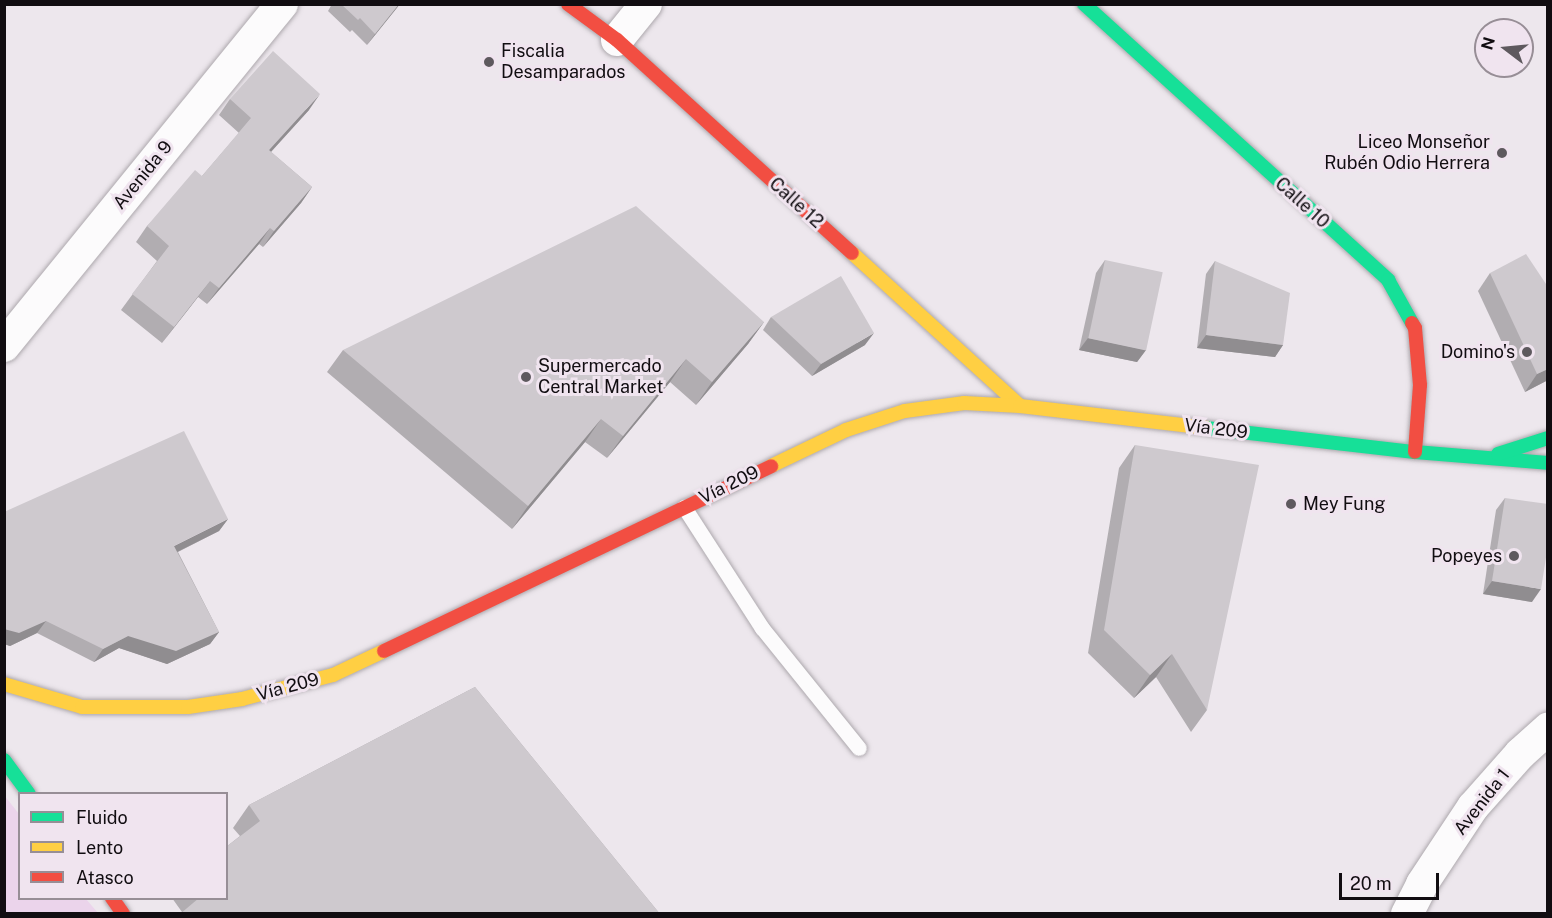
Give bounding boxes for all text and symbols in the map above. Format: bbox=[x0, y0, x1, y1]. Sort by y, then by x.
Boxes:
north arrow bbox=[1474, 18, 1534, 78]
text: N bbox=[1477, 35, 1499, 52]
place label: Fiscalia Desamparados bbox=[501, 41, 625, 84]
marker: Fiscalia Desamparados bbox=[482, 55, 496, 69]
place label: Liceo Monseñor Rubén Odio Herrera bbox=[1324, 132, 1490, 174]
street label: Avenida 9 bbox=[109, 136, 177, 214]
marker: Liceo Monseñor Rubén Odio Herrera bbox=[1495, 146, 1509, 160]
street label: Calle 12 bbox=[765, 173, 827, 233]
street label: Calle 10 bbox=[1271, 173, 1333, 233]
place label: Domino's bbox=[1441, 341, 1515, 363]
marker: Domino's bbox=[1520, 345, 1534, 359]
place label: Supermercado Central Market bbox=[538, 356, 663, 398]
marker: Supermercado Central Market bbox=[519, 370, 533, 384]
street label: Vía 209 bbox=[1183, 414, 1249, 444]
street label: Vía 209 bbox=[696, 461, 762, 509]
place label: Mey Fung bbox=[1303, 493, 1386, 515]
marker: Mey Fung bbox=[1284, 497, 1298, 511]
place label: Popeyes bbox=[1431, 545, 1502, 567]
marker: Popeyes bbox=[1507, 549, 1521, 563]
street label: Vía 209 bbox=[255, 668, 321, 706]
street label: Avenida 1 bbox=[1449, 765, 1515, 839]
legend bbox=[18, 792, 228, 900]
text: Fluido bbox=[76, 807, 128, 828]
text: Lento bbox=[76, 837, 123, 858]
scale bar bbox=[1342, 861, 1442, 899]
text: Atasco bbox=[76, 867, 134, 888]
text: 20 m bbox=[1350, 873, 1392, 894]

